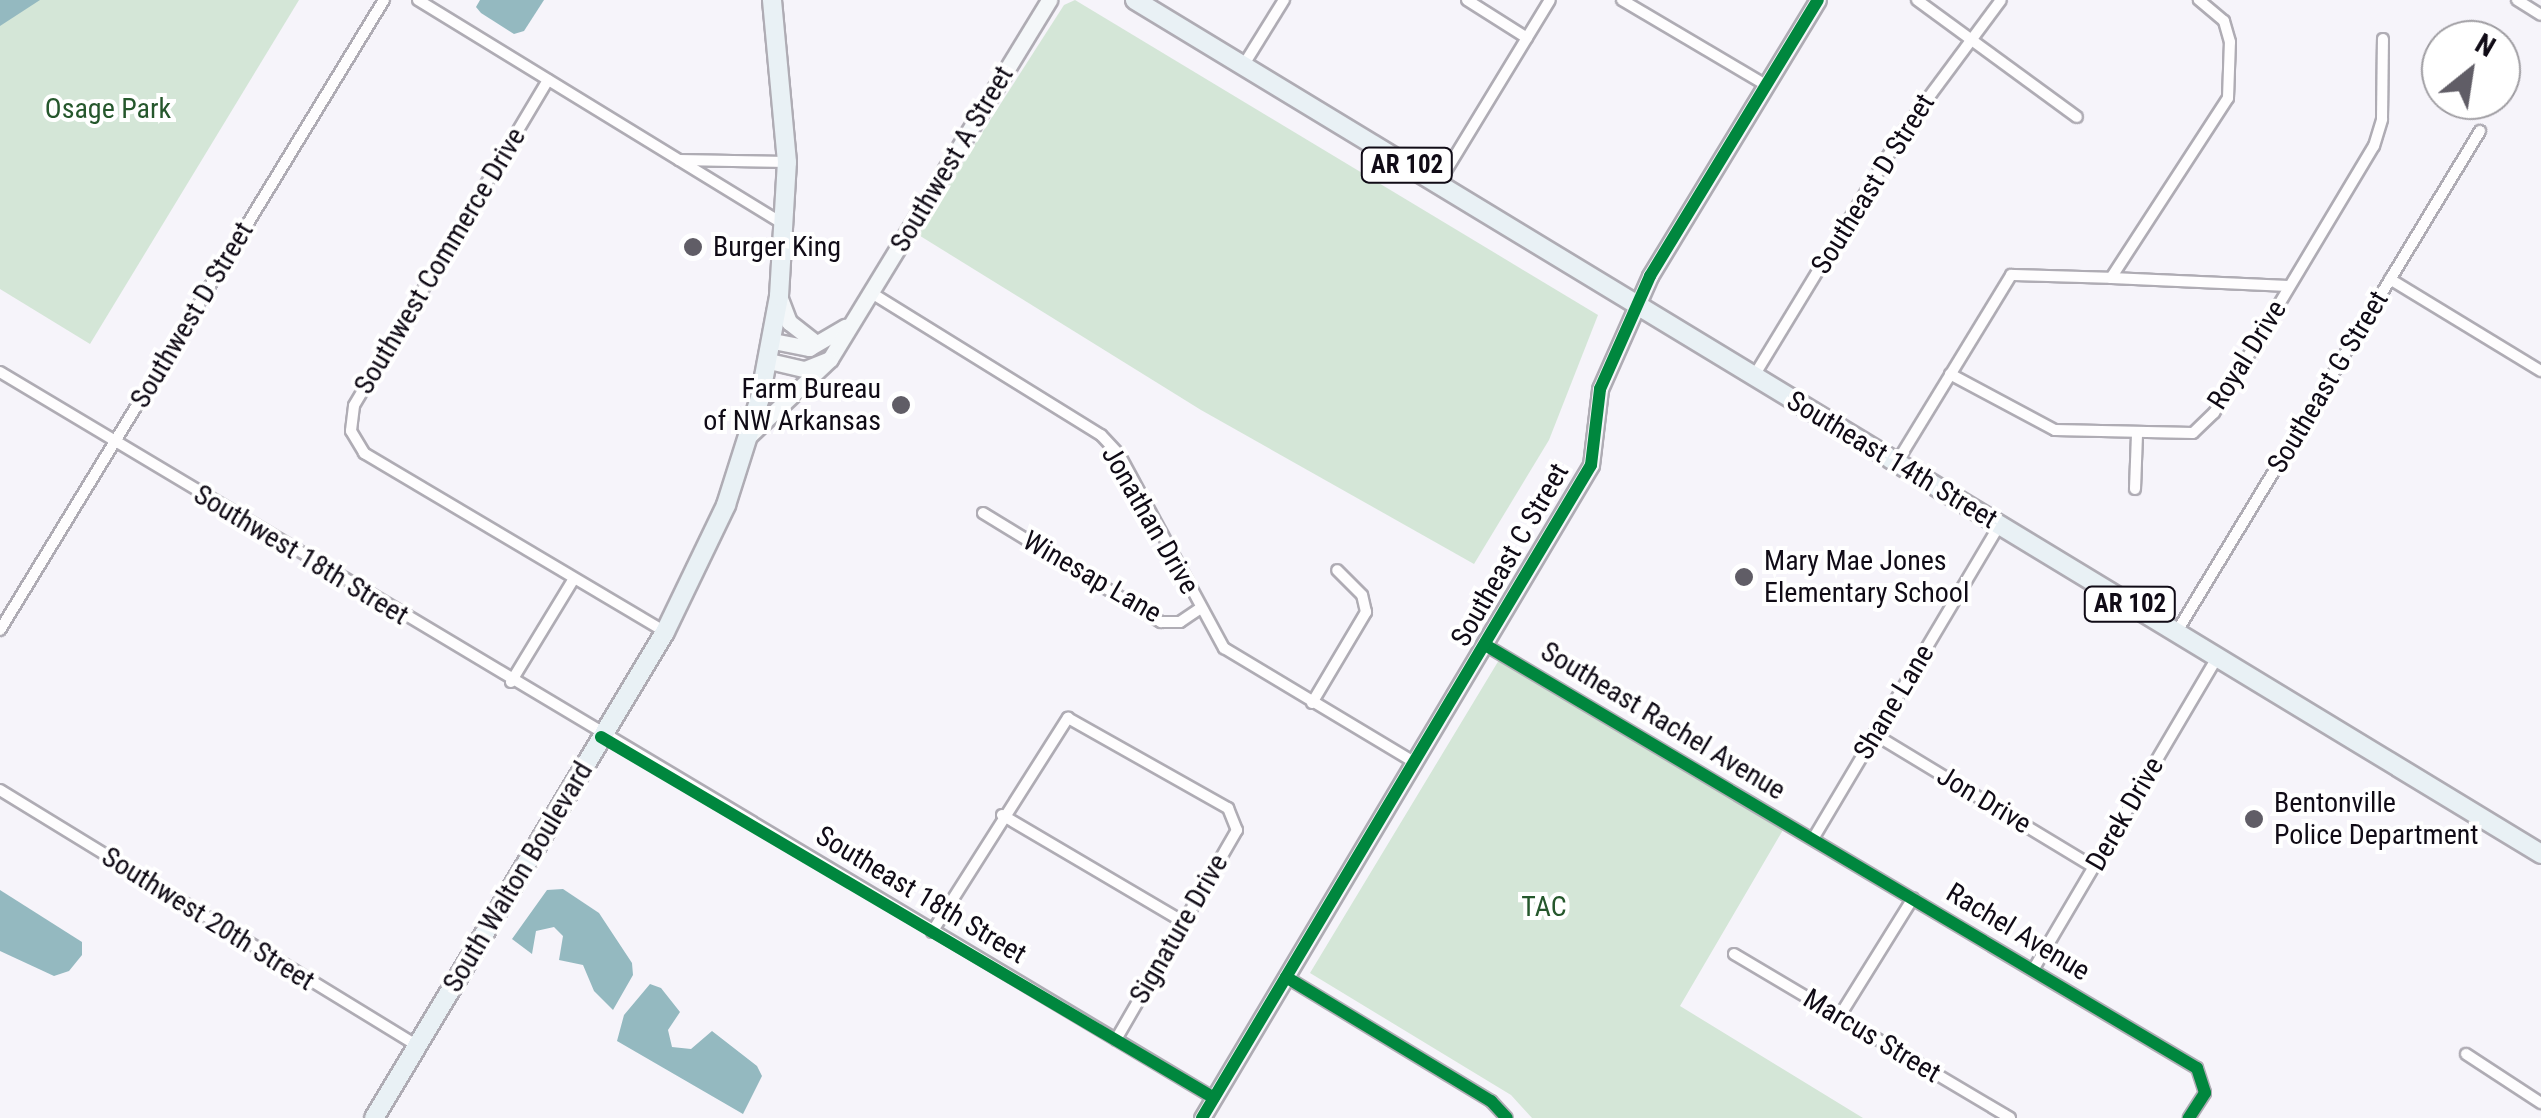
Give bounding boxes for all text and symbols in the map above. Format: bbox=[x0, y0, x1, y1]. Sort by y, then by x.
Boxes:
north arrow bbox=[2421, 20, 2521, 120]
text: N bbox=[2470, 27, 2501, 64]
street label: Southwest A Street bbox=[883, 60, 1021, 258]
street label: Southeast D Street bbox=[1804, 88, 1942, 280]
park label: Osage Park bbox=[45, 92, 171, 126]
street label: Southwest Commerce Drive bbox=[347, 122, 533, 400]
road number: AR 102 bbox=[1360, 145, 1454, 185]
street label: Southwest D Street bbox=[123, 216, 261, 414]
place label: Burger King bbox=[713, 230, 841, 264]
marker: Burger King bbox=[682, 236, 704, 258]
street label: Southeast G Street bbox=[2260, 285, 2396, 479]
street label: Royal Drive bbox=[2200, 294, 2294, 416]
place label: Farm Bureau of NW Arkansas bbox=[703, 372, 881, 438]
street label: Southeast 14th Street bbox=[1781, 384, 2003, 536]
marker: Farm Bureau of NW Arkansas bbox=[890, 394, 912, 416]
street label: Jonathan Drive bbox=[1094, 440, 1206, 600]
street label: Southeast C Street bbox=[1444, 457, 1576, 653]
street label: Southwest 18th Street bbox=[188, 478, 414, 632]
street label: Winesap Lane bbox=[1017, 524, 1167, 630]
place label: Mary Mae Jones Elementary School bbox=[1764, 544, 1969, 610]
marker: Mary Mae Jones Elementary School bbox=[1733, 566, 1755, 588]
road number: AR 102 bbox=[2082, 584, 2178, 624]
street label: Southeast Rachel Avenue bbox=[1535, 635, 1791, 807]
street label: Shane Lane bbox=[1847, 638, 1941, 766]
street label: Derek Drive bbox=[2079, 751, 2171, 877]
street label: South Walton Boulevard bbox=[436, 756, 600, 998]
street label: Jon Drive bbox=[1931, 759, 2037, 841]
place label: Bentonville Police Department bbox=[2274, 786, 2479, 852]
marker: Bentonville Police Department bbox=[2243, 808, 2265, 830]
street label: Southeast 18th Street bbox=[810, 819, 1032, 971]
street label: Southwest 20th Street bbox=[96, 840, 320, 998]
street label: Signature Drive bbox=[1123, 848, 1235, 1010]
street label: Rachel Avenue bbox=[1940, 876, 2096, 988]
park label: TAC bbox=[1521, 890, 1567, 924]
street label: Marcus Street bbox=[1797, 982, 1947, 1090]

